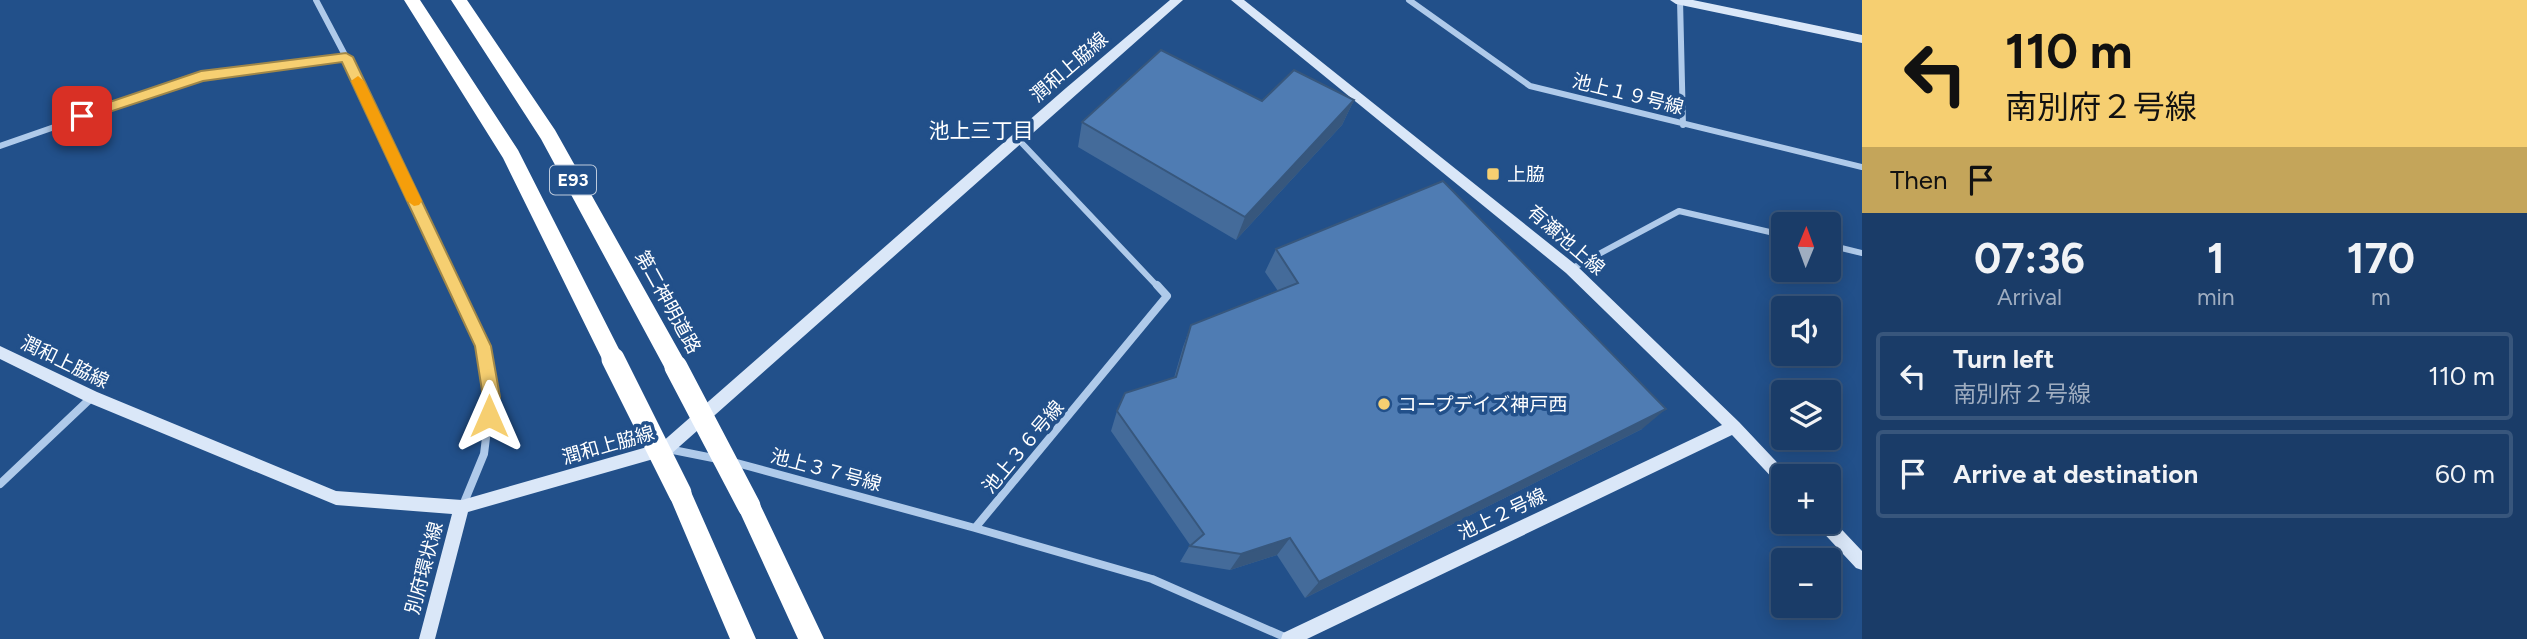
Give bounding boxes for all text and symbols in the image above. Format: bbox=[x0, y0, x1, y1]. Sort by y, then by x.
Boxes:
text: 110 m bbox=[2005, 21, 2133, 80]
street label: 潤和上脇線 bbox=[1026, 27, 1112, 107]
icon: left bbox=[1890, 28, 1981, 119]
street label: 池上１９号線 bbox=[1570, 69, 1686, 119]
pin bbox=[52, 86, 112, 146]
text: 南別府２号線 bbox=[2005, 88, 2197, 126]
icon: arrive bbox=[63, 97, 101, 135]
district label: 池上三丁目 bbox=[929, 118, 1034, 143]
icon: arrive bbox=[1962, 161, 2000, 199]
place label: 上脇 bbox=[1507, 163, 1545, 186]
text: Then bbox=[1890, 164, 1948, 196]
road number: E93 bbox=[550, 166, 596, 195]
marker: 上脇 bbox=[1485, 166, 1501, 182]
street label: 有瀬池上線 bbox=[1523, 200, 1609, 280]
north arrow bbox=[1771, 212, 1841, 282]
map controls bbox=[1771, 212, 1841, 618]
text: 07:36 bbox=[1974, 233, 2085, 284]
text: 1 bbox=[2207, 233, 2225, 284]
text: 170 bbox=[2347, 233, 2415, 284]
street label: 第二神明道路 bbox=[630, 247, 706, 357]
text: Arrival bbox=[1997, 283, 2062, 311]
text: min bbox=[2197, 283, 2235, 311]
text: m bbox=[2371, 283, 2391, 311]
button: sound bbox=[1771, 296, 1841, 366]
street label: 潤和上脇線 bbox=[17, 331, 113, 393]
text: Turn left bbox=[1953, 343, 2054, 375]
icon: left bbox=[1894, 357, 1932, 395]
text: 110 m bbox=[2428, 360, 2495, 392]
position arrow bbox=[452, 379, 526, 453]
button: layers bbox=[1771, 380, 1841, 450]
text: 南別府２号線 bbox=[1953, 380, 2091, 408]
place label: コープデイズ神戸西 bbox=[1398, 393, 1567, 416]
street label: 池上３６号線 bbox=[978, 396, 1068, 498]
marker: コープデイズ神戸西 bbox=[1376, 396, 1392, 412]
street label: 潤和上脇線 bbox=[559, 421, 657, 469]
street label: 池上３７号線 bbox=[768, 444, 884, 496]
icon: arrive bbox=[1894, 455, 1932, 493]
text: Arrive at destination bbox=[1953, 458, 2198, 490]
text: 60 m bbox=[2435, 458, 2495, 490]
button: + bbox=[1771, 464, 1841, 534]
street label: 池上２号線 bbox=[1454, 483, 1550, 545]
street label: 別府環状線 bbox=[401, 519, 447, 617]
button: − bbox=[1771, 548, 1841, 618]

